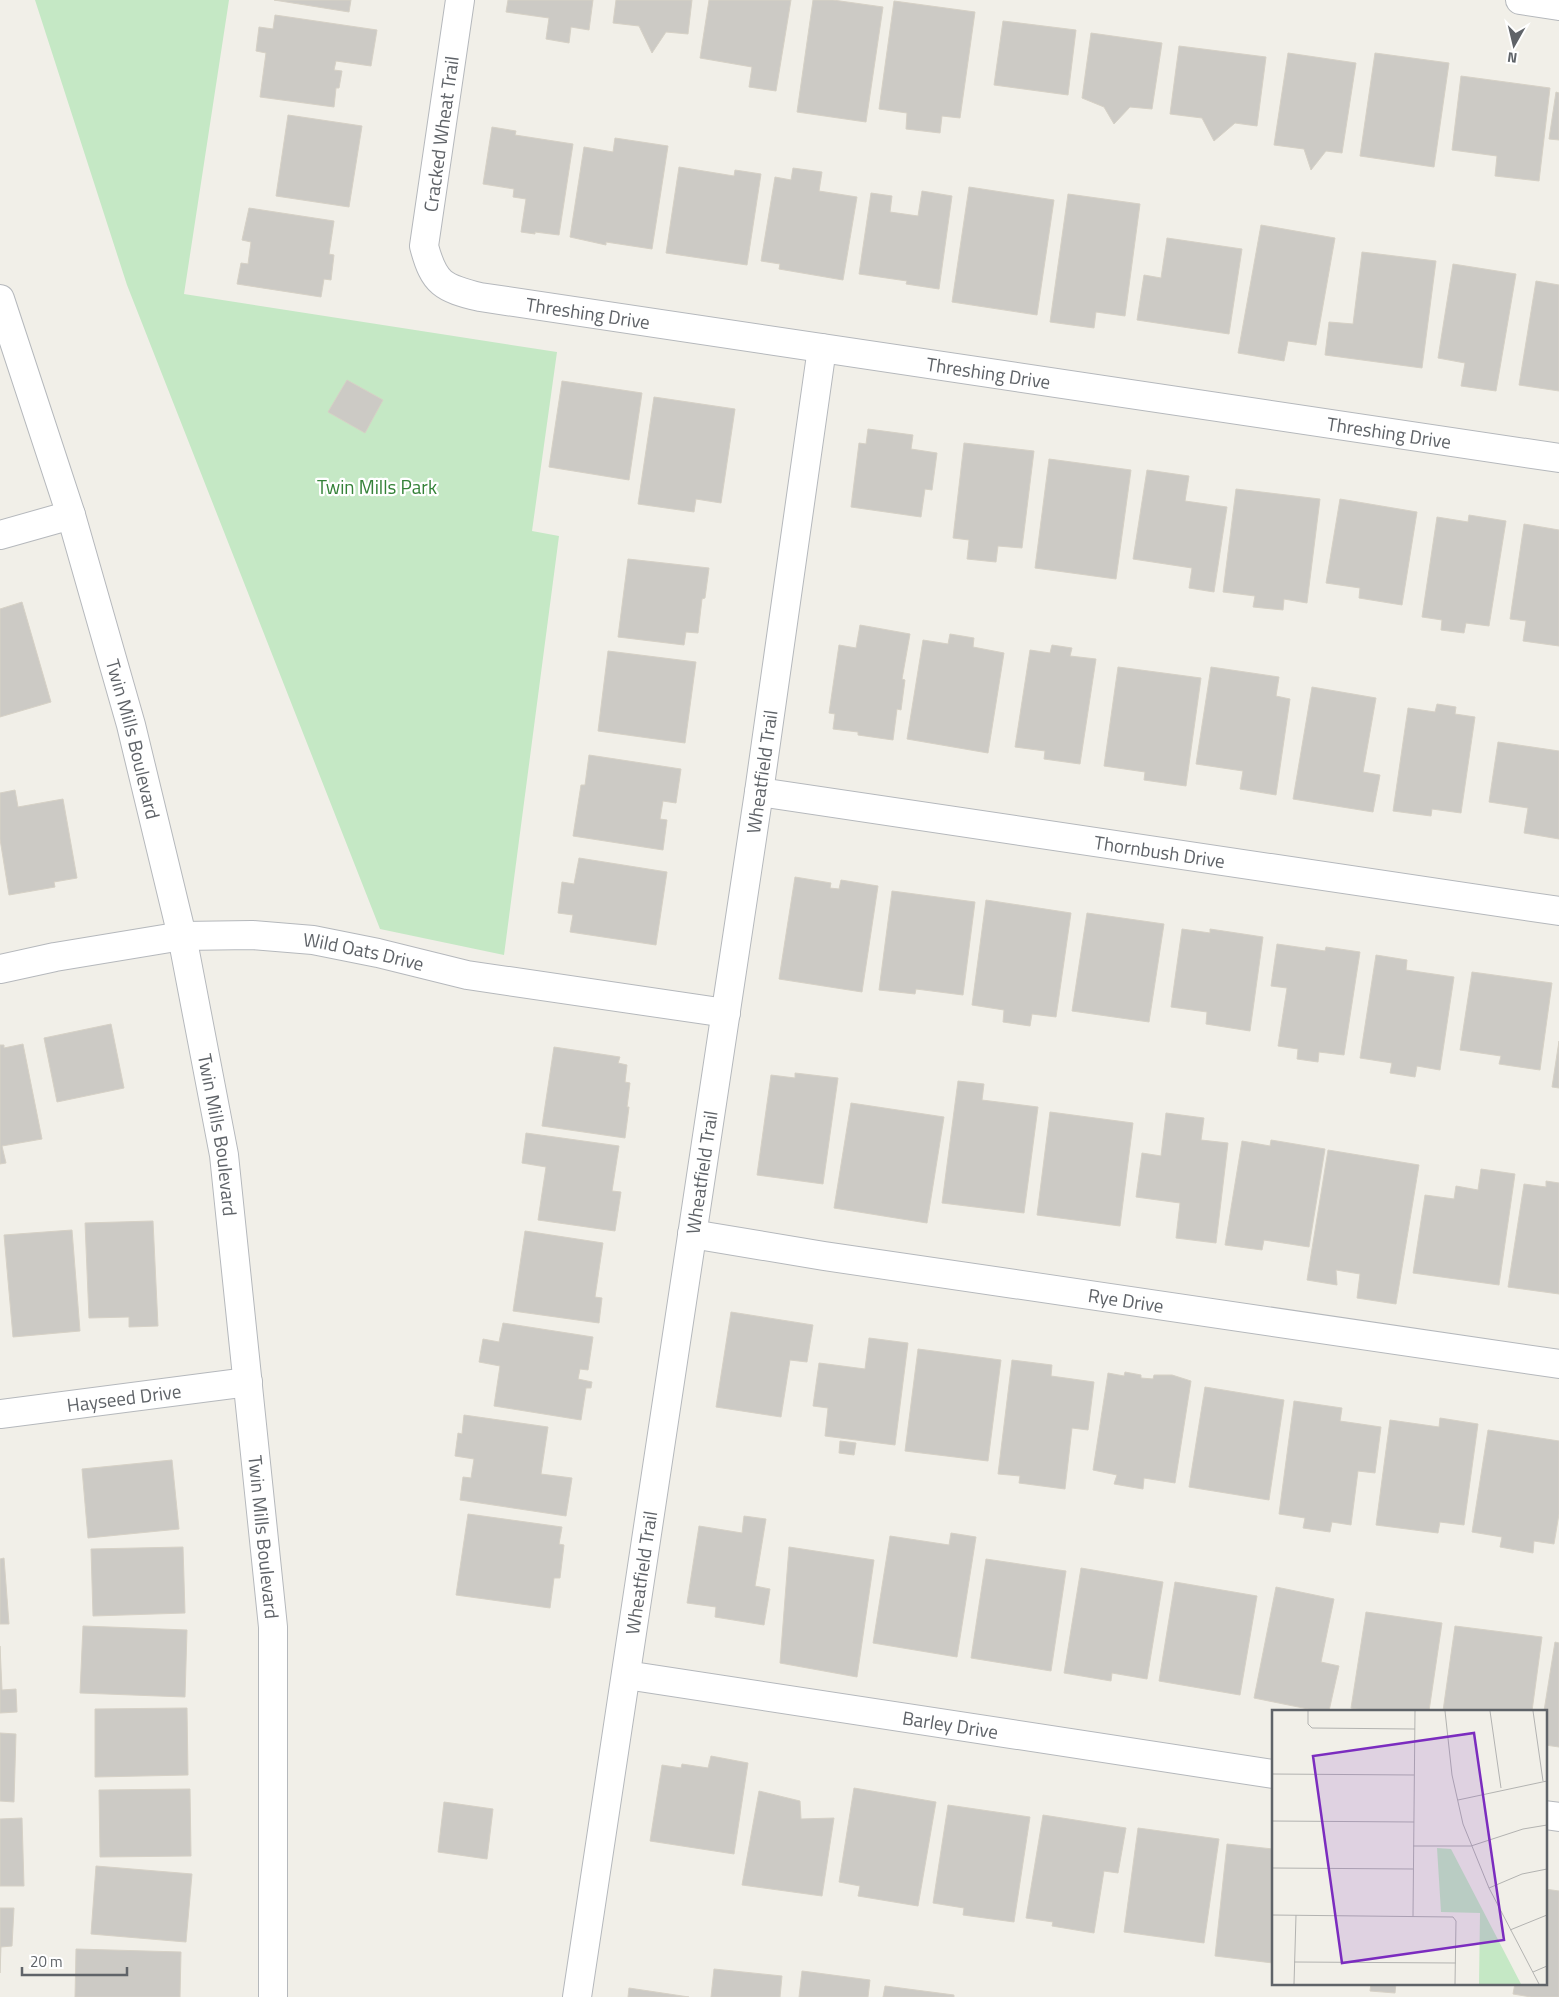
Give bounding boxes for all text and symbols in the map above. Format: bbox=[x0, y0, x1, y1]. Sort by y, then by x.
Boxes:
north arrow bbox=[1489, 20, 1539, 70]
text: N bbox=[1506, 47, 1518, 69]
street label: Cracked Wheat Trail bbox=[415, 54, 466, 214]
street label: Threshing Drive bbox=[524, 289, 652, 336]
street label: Threshing Drive bbox=[924, 349, 1053, 396]
street label: Threshing Drive bbox=[1325, 409, 1453, 456]
park label: Twin Mills Park bbox=[317, 472, 437, 501]
street label: Twin Mills Boulevard bbox=[99, 656, 168, 822]
street label: Wheatfield Trail bbox=[738, 708, 784, 836]
street label: Thornbush Drive bbox=[1092, 827, 1227, 875]
street label: Wild Oats Drive bbox=[302, 924, 427, 978]
street label: Twin Mills Boulevard bbox=[191, 1051, 245, 1217]
street label: Wheatfield Trail bbox=[677, 1108, 725, 1236]
street label: Rye Drive bbox=[1086, 1280, 1166, 1320]
street label: Hayseed Drive bbox=[65, 1376, 183, 1419]
street label: Twin Mills Boulevard bbox=[241, 1454, 287, 1620]
street label: Wheatfield Trail bbox=[617, 1509, 664, 1637]
street label: Barley Drive bbox=[900, 1702, 1000, 1746]
inset map bbox=[1272, 1710, 1546, 1984]
scale bar bbox=[22, 1944, 128, 1976]
text: 20 m bbox=[30, 1950, 63, 1973]

